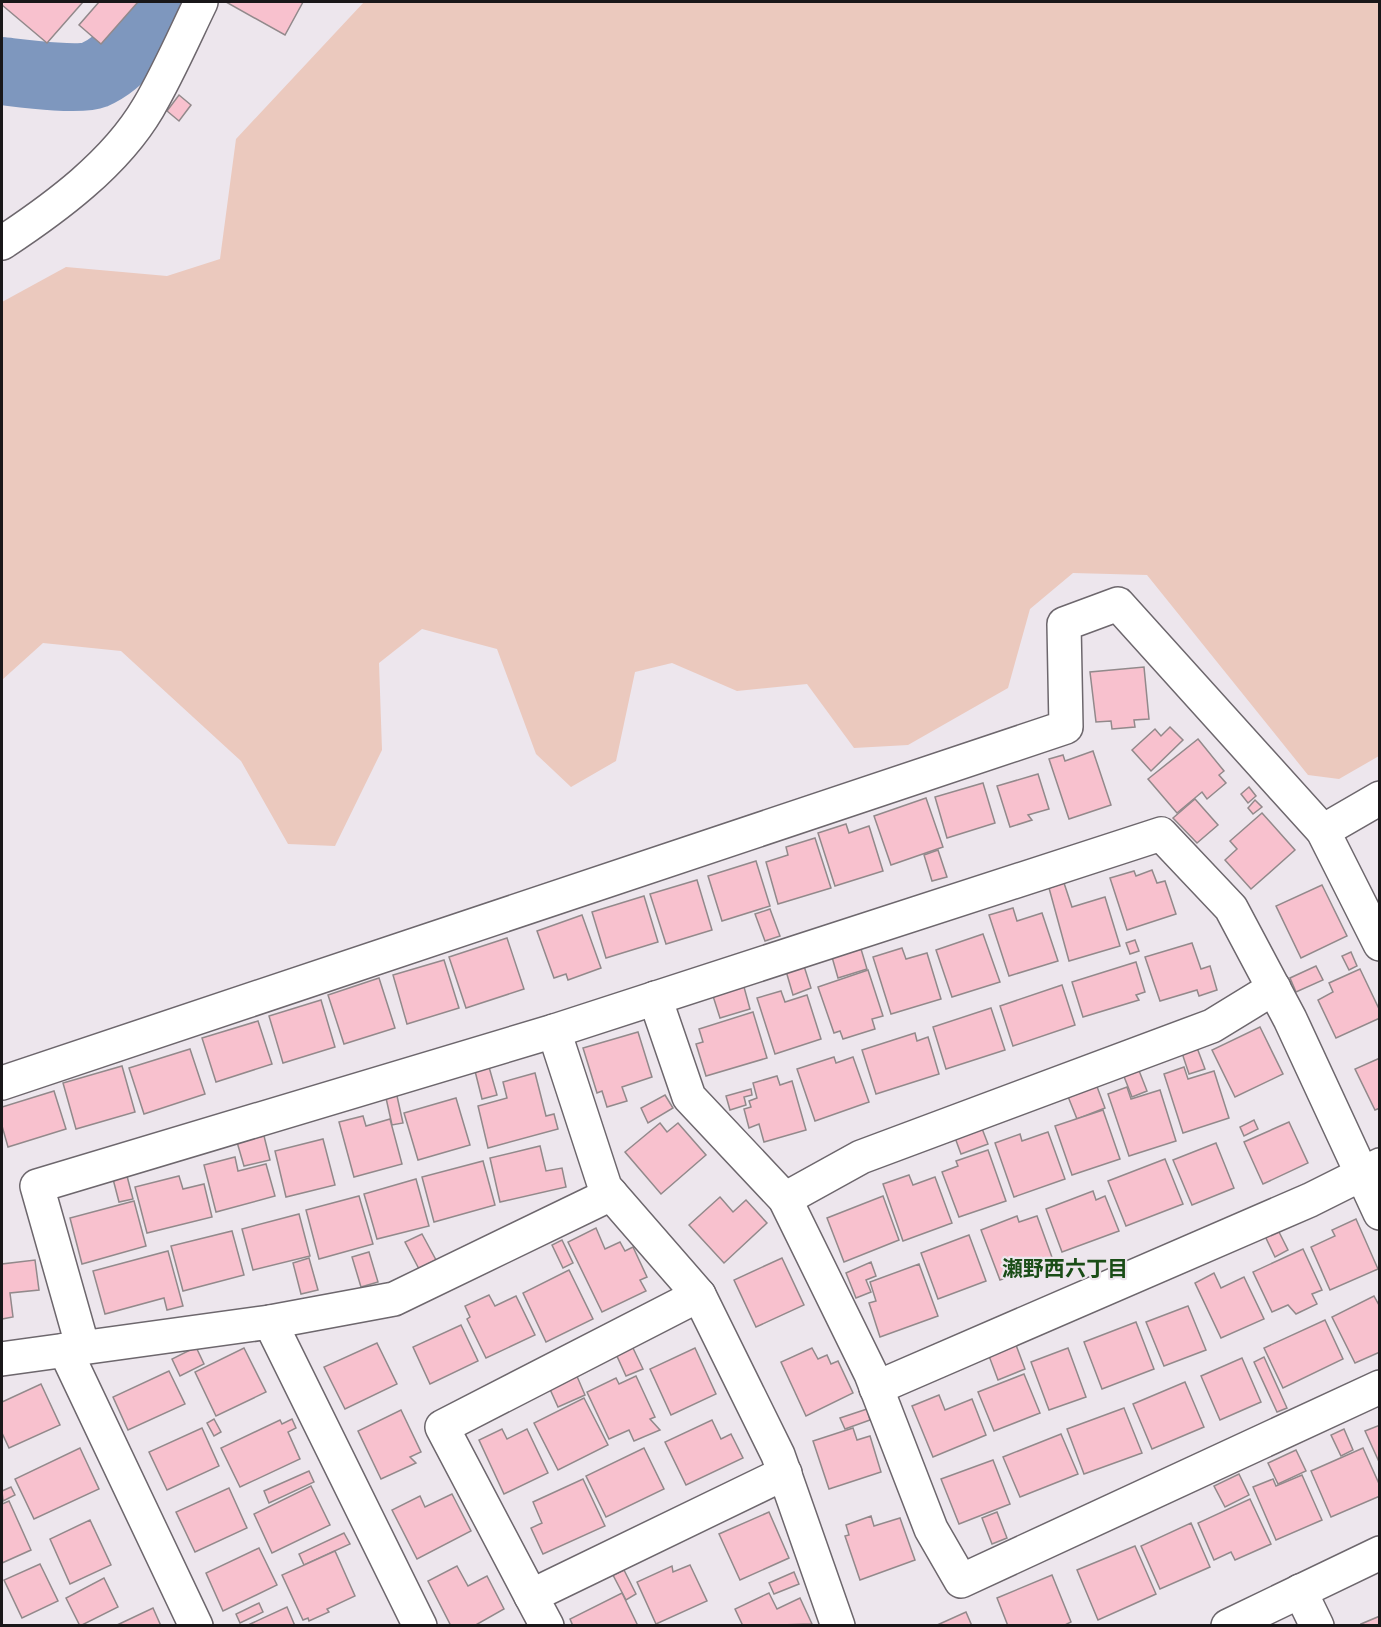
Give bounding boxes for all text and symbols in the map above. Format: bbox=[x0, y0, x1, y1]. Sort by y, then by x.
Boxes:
district label: 瀬野西六丁目 bbox=[1002, 1254, 1128, 1282]

